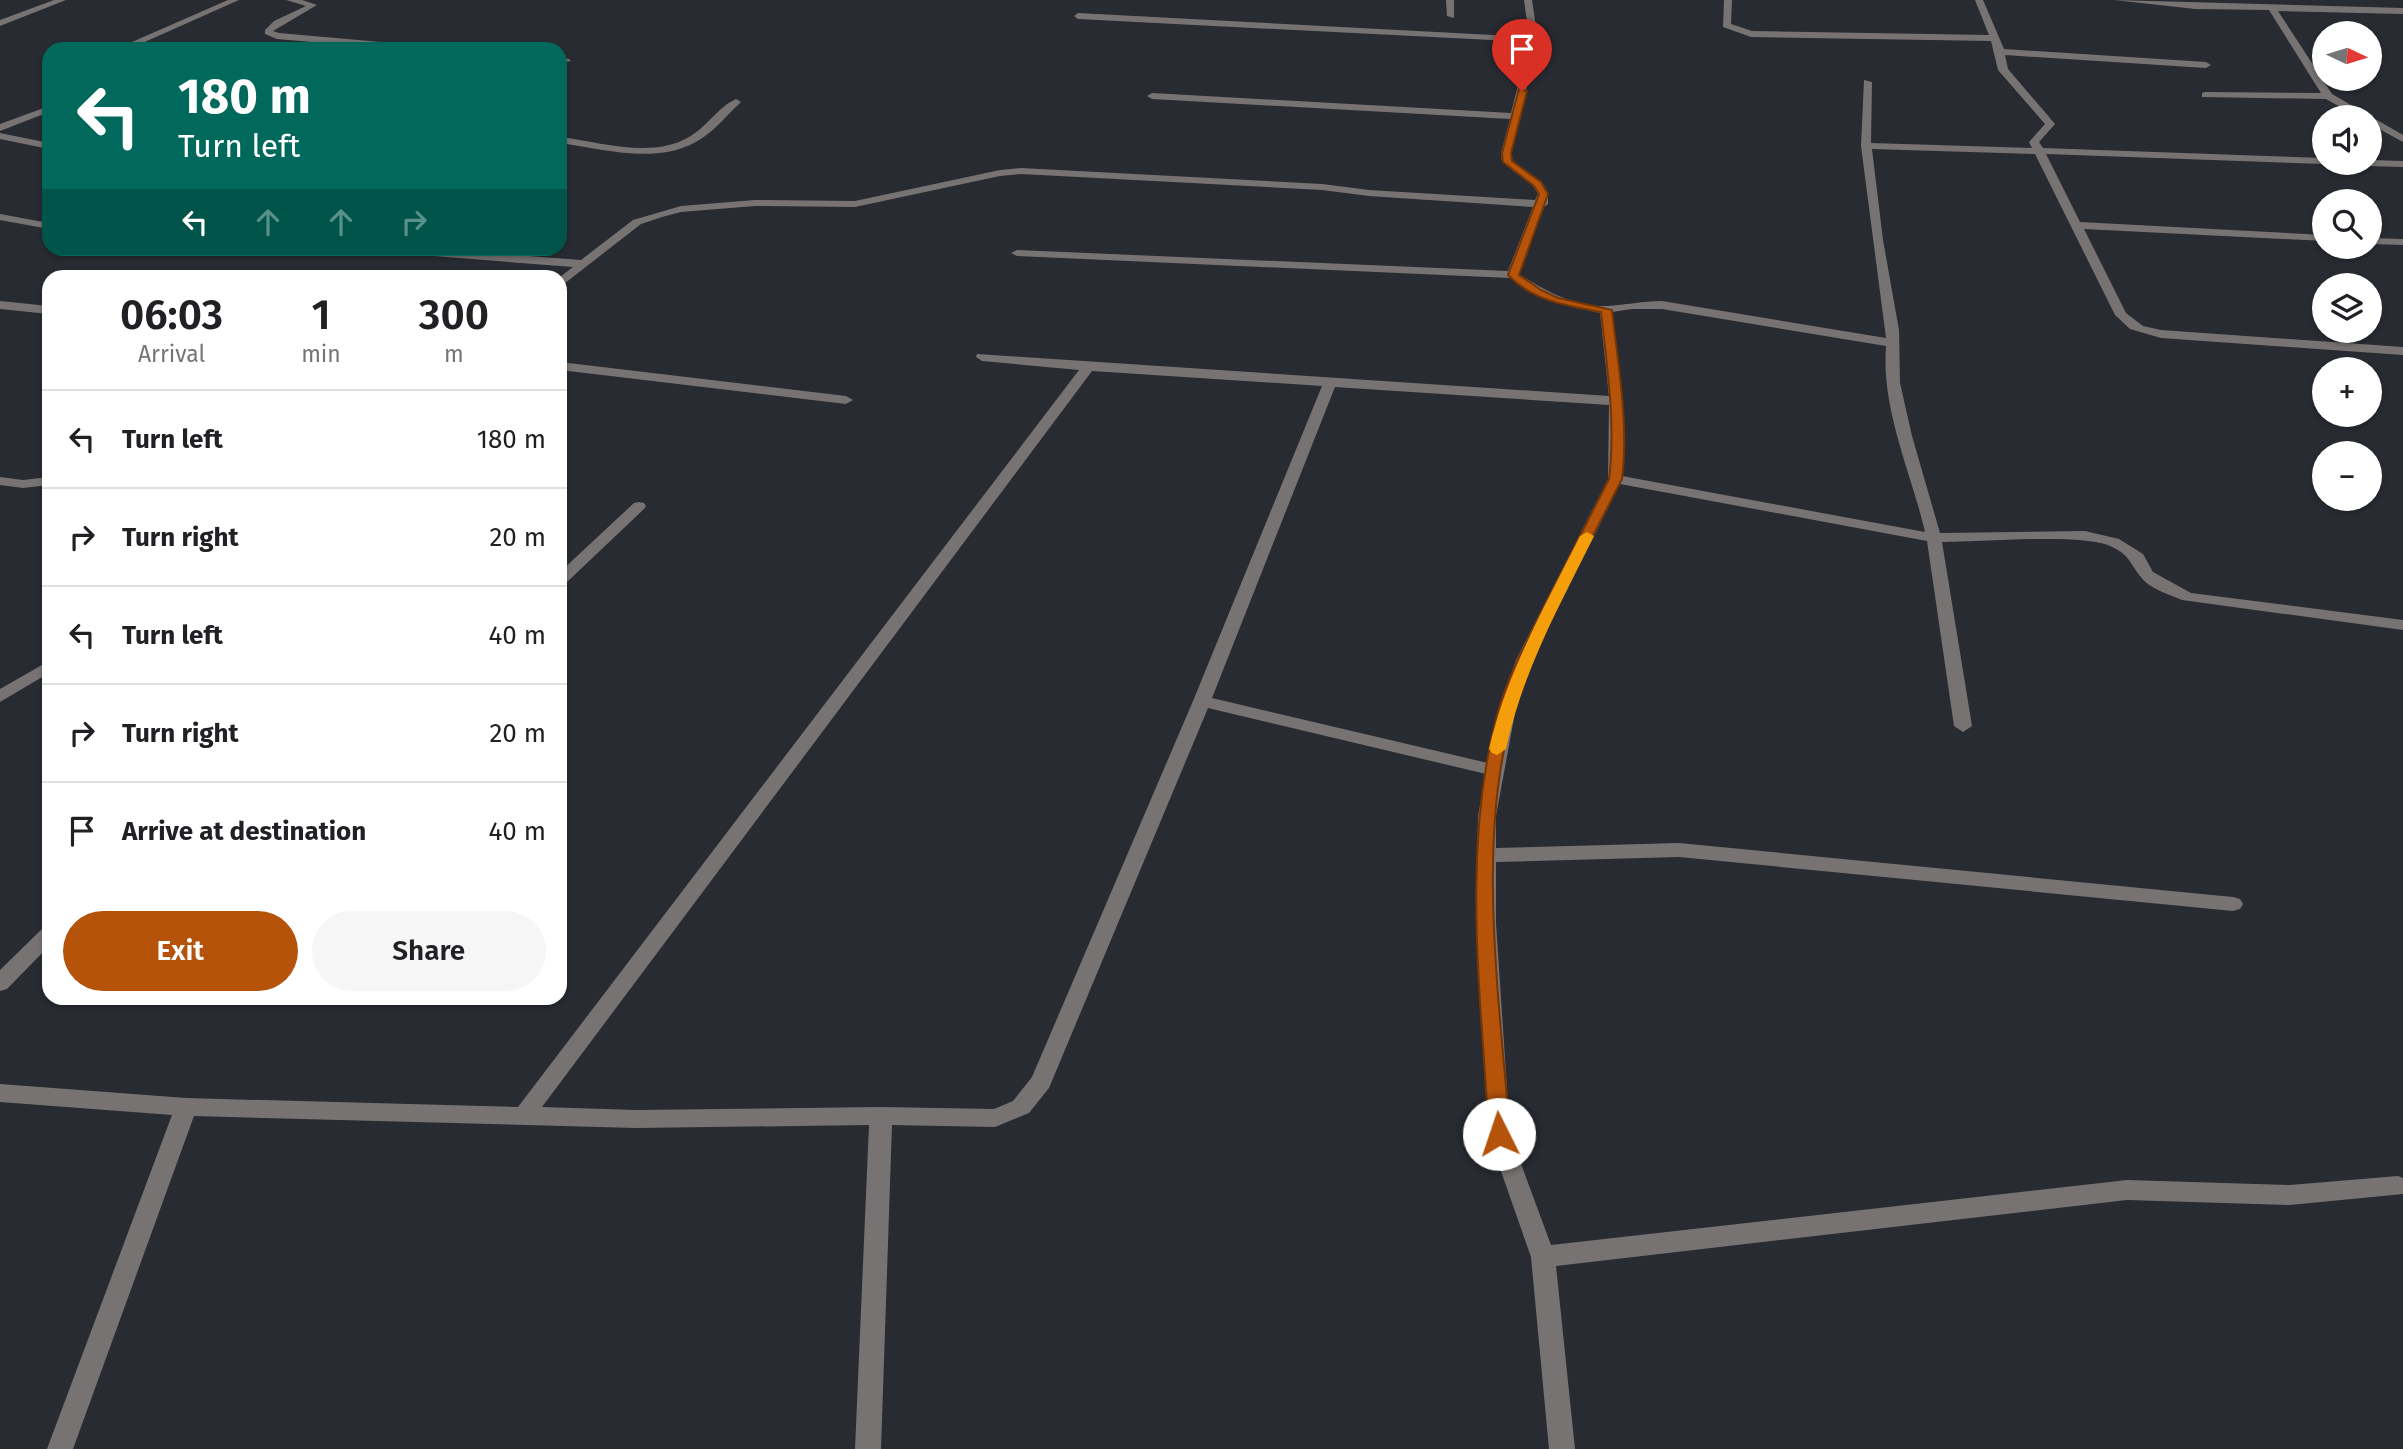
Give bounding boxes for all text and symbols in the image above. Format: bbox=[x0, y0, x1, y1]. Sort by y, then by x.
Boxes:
pin bbox=[1492, 19, 1552, 91]
north arrow bbox=[2312, 21, 2382, 91]
map controls bbox=[2312, 21, 2382, 511]
icon: arrive bbox=[1503, 30, 1541, 68]
text: 180 m bbox=[178, 67, 311, 126]
icon: left bbox=[63, 70, 154, 161]
button: sound bbox=[2312, 105, 2382, 175]
text: Turn left bbox=[178, 127, 300, 165]
button: search bbox=[2312, 189, 2382, 259]
icon: left bbox=[176, 203, 214, 241]
icon: ahead bbox=[249, 203, 287, 241]
icon: ahead bbox=[322, 203, 360, 241]
icon: right bbox=[395, 203, 433, 241]
button: layers bbox=[2312, 273, 2382, 343]
text: 06:03 bbox=[120, 290, 223, 340]
text: 1 bbox=[311, 290, 331, 340]
text: 300 bbox=[419, 290, 489, 340]
text: Arrival bbox=[138, 340, 205, 368]
text: min bbox=[301, 340, 341, 368]
text: m bbox=[444, 340, 464, 368]
button: + bbox=[2312, 357, 2382, 427]
icon: left bbox=[63, 420, 101, 458]
text: Turn left bbox=[122, 424, 223, 455]
text: 180 m bbox=[477, 424, 546, 455]
button: − bbox=[2312, 441, 2382, 511]
icon: right bbox=[63, 518, 101, 556]
text: Turn right bbox=[122, 522, 239, 553]
text: 20 m bbox=[489, 522, 546, 553]
icon: left bbox=[63, 616, 101, 654]
text: Turn left bbox=[122, 620, 223, 651]
text: 40 m bbox=[488, 620, 546, 651]
icon: right bbox=[63, 714, 101, 752]
text: Turn right bbox=[122, 718, 239, 749]
text: 20 m bbox=[489, 718, 546, 749]
icon: arrive bbox=[63, 812, 101, 850]
text: Arrive at destination bbox=[122, 816, 366, 847]
text: 40 m bbox=[488, 816, 546, 847]
button: Exit bbox=[63, 911, 298, 991]
button: Share bbox=[312, 911, 546, 991]
position arrow bbox=[1462, 1097, 1536, 1171]

